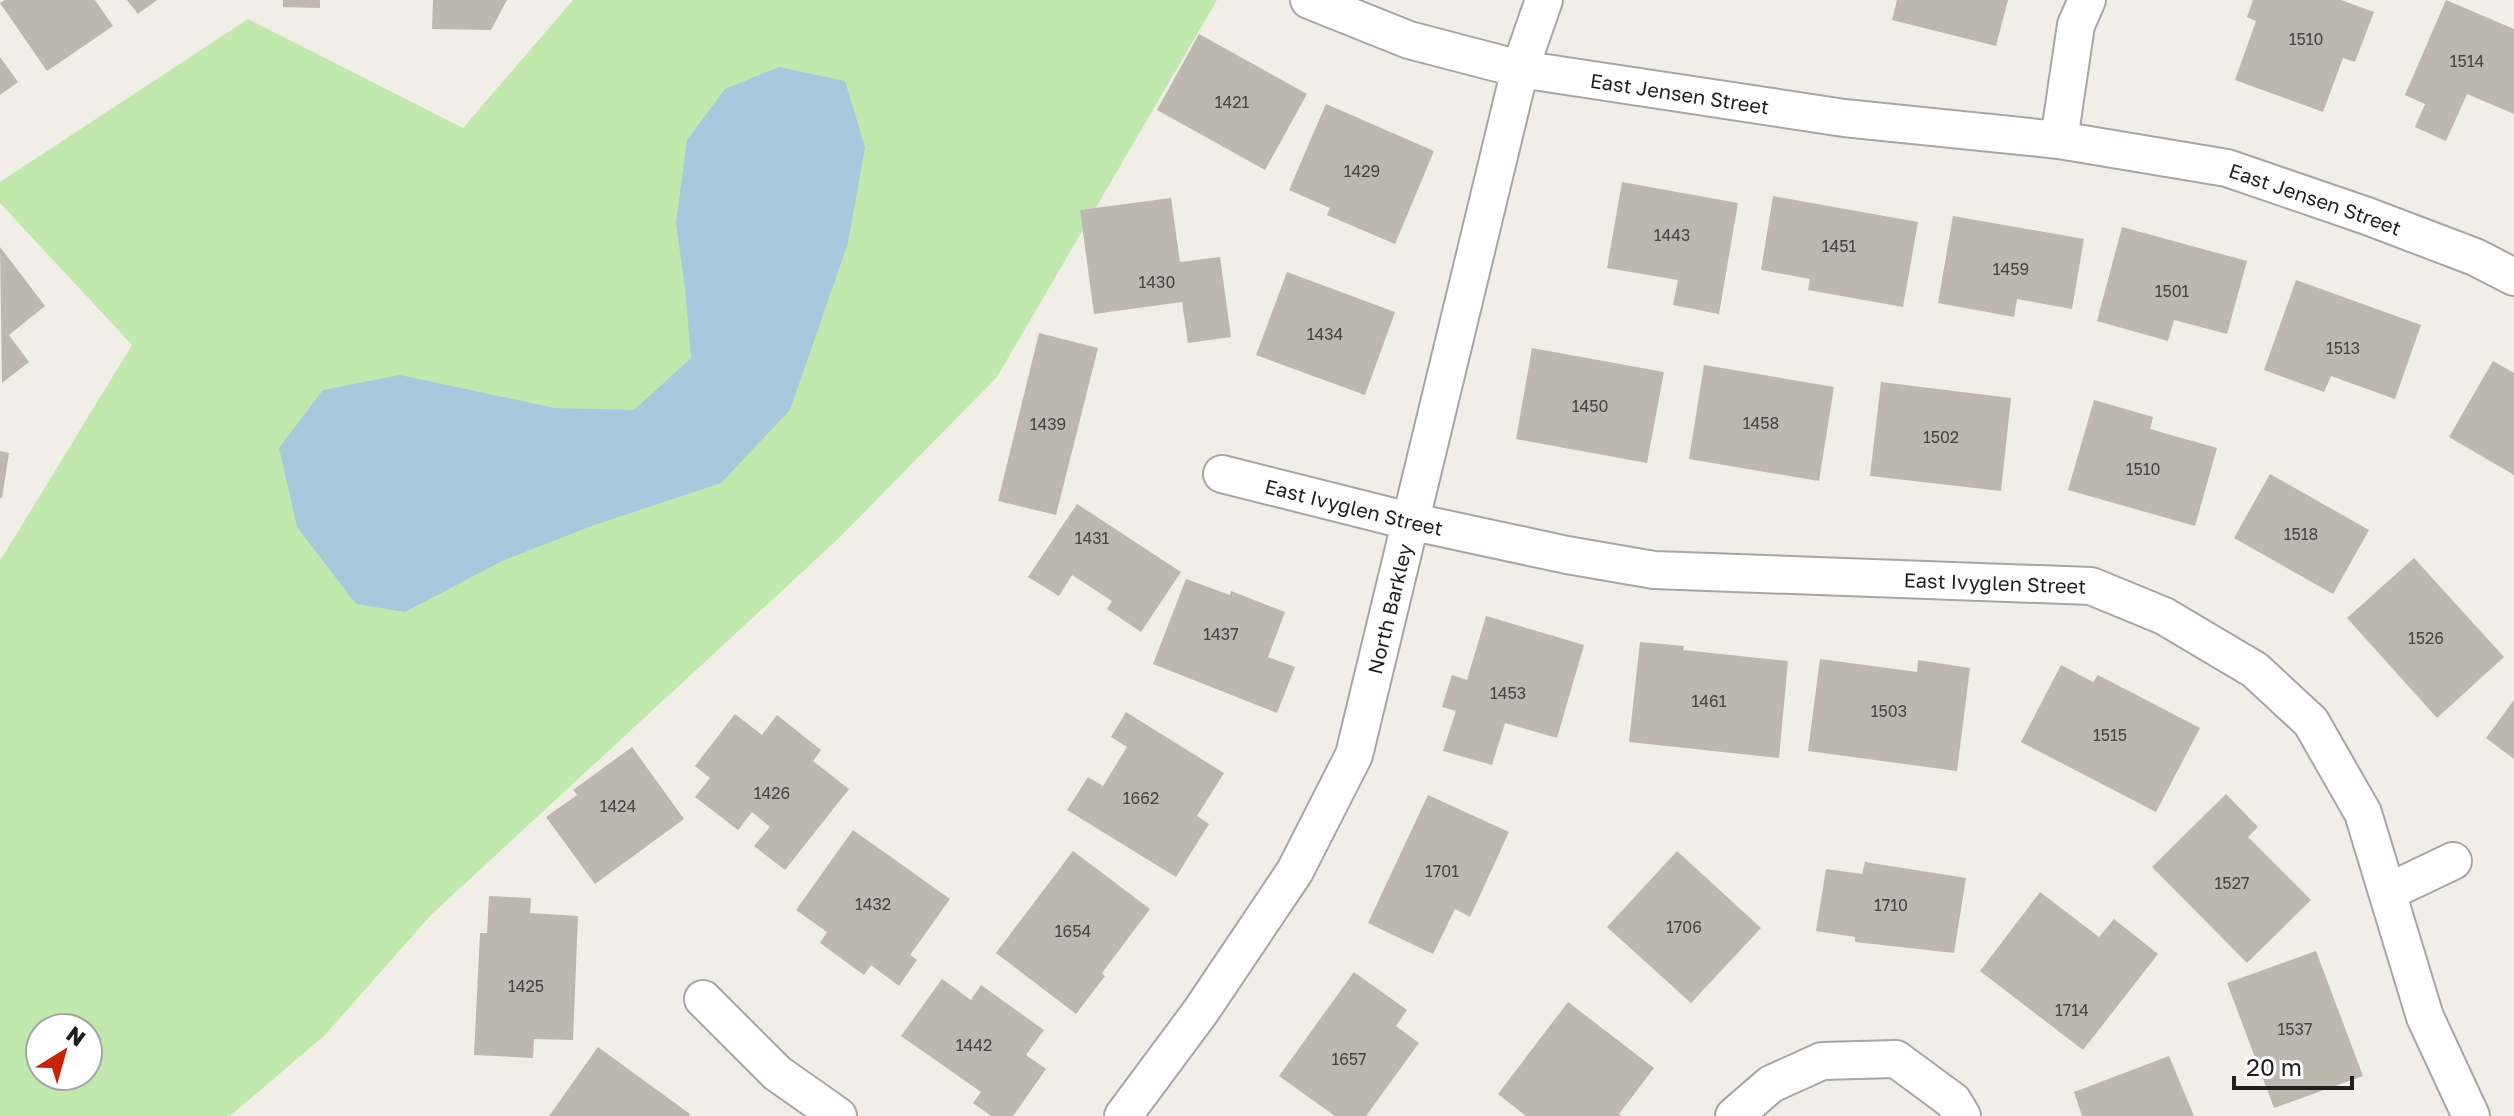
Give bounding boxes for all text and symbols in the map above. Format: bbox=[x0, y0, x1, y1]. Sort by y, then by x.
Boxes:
house number: 1510 bbox=[2289, 29, 2323, 49]
house number: 1514 bbox=[2450, 51, 2484, 71]
street label: East Jensen Street bbox=[1589, 68, 1771, 119]
house number: 1421 bbox=[1215, 92, 1250, 112]
street label: East Jensen Street bbox=[2226, 158, 2405, 240]
house number: 1429 bbox=[1344, 161, 1380, 181]
house number: 1443 bbox=[1654, 225, 1690, 245]
house number: 1451 bbox=[1822, 236, 1857, 256]
house number: 1459 bbox=[1993, 259, 2029, 279]
house number: 1430 bbox=[1139, 272, 1175, 292]
house number: 1501 bbox=[2155, 281, 2190, 301]
house number: 1434 bbox=[1307, 324, 1343, 344]
house number: 1513 bbox=[2326, 338, 2360, 358]
house number: 1450 bbox=[1572, 396, 1608, 416]
house number: 1458 bbox=[1743, 413, 1779, 433]
house number: 1439 bbox=[1030, 414, 1066, 434]
house number: 1502 bbox=[1923, 427, 1959, 447]
house number: 1510 bbox=[2126, 459, 2160, 479]
street label: East Ivyglen Street bbox=[1262, 473, 1445, 540]
house number: 1518 bbox=[2284, 524, 2318, 544]
house number: 1431 bbox=[1075, 528, 1110, 548]
street label: North Barkley bbox=[1362, 541, 1417, 676]
street label: East Ivyglen Street bbox=[1903, 567, 2087, 598]
house number: 1437 bbox=[1203, 624, 1239, 644]
house number: 1526 bbox=[2408, 628, 2444, 648]
house number: 1453 bbox=[1490, 683, 1526, 703]
house number: 1461 bbox=[1692, 691, 1727, 711]
house number: 1503 bbox=[1871, 701, 1907, 721]
house number: 1515 bbox=[2093, 725, 2127, 745]
house number: 1426 bbox=[754, 783, 790, 803]
house number: 1662 bbox=[1123, 788, 1159, 808]
house number: 1424 bbox=[600, 796, 636, 816]
house number: 1701 bbox=[1425, 861, 1459, 881]
house number: 1527 bbox=[2215, 873, 2249, 893]
house number: 1432 bbox=[855, 894, 891, 914]
house number: 1710 bbox=[1874, 895, 1908, 915]
house number: 1706 bbox=[1666, 917, 1702, 937]
house number: 1654 bbox=[1055, 921, 1091, 941]
house number: 1425 bbox=[508, 976, 544, 996]
house number: 1714 bbox=[2055, 1000, 2089, 1020]
north arrow bbox=[24, 1012, 104, 1092]
house number: 1537 bbox=[2278, 1019, 2312, 1039]
text: N bbox=[62, 1020, 91, 1051]
house number: 1442 bbox=[956, 1035, 992, 1055]
scale bar bbox=[2234, 1040, 2352, 1090]
house number: 1657 bbox=[1331, 1049, 1367, 1069]
text: 20 m bbox=[2246, 1052, 2302, 1081]

